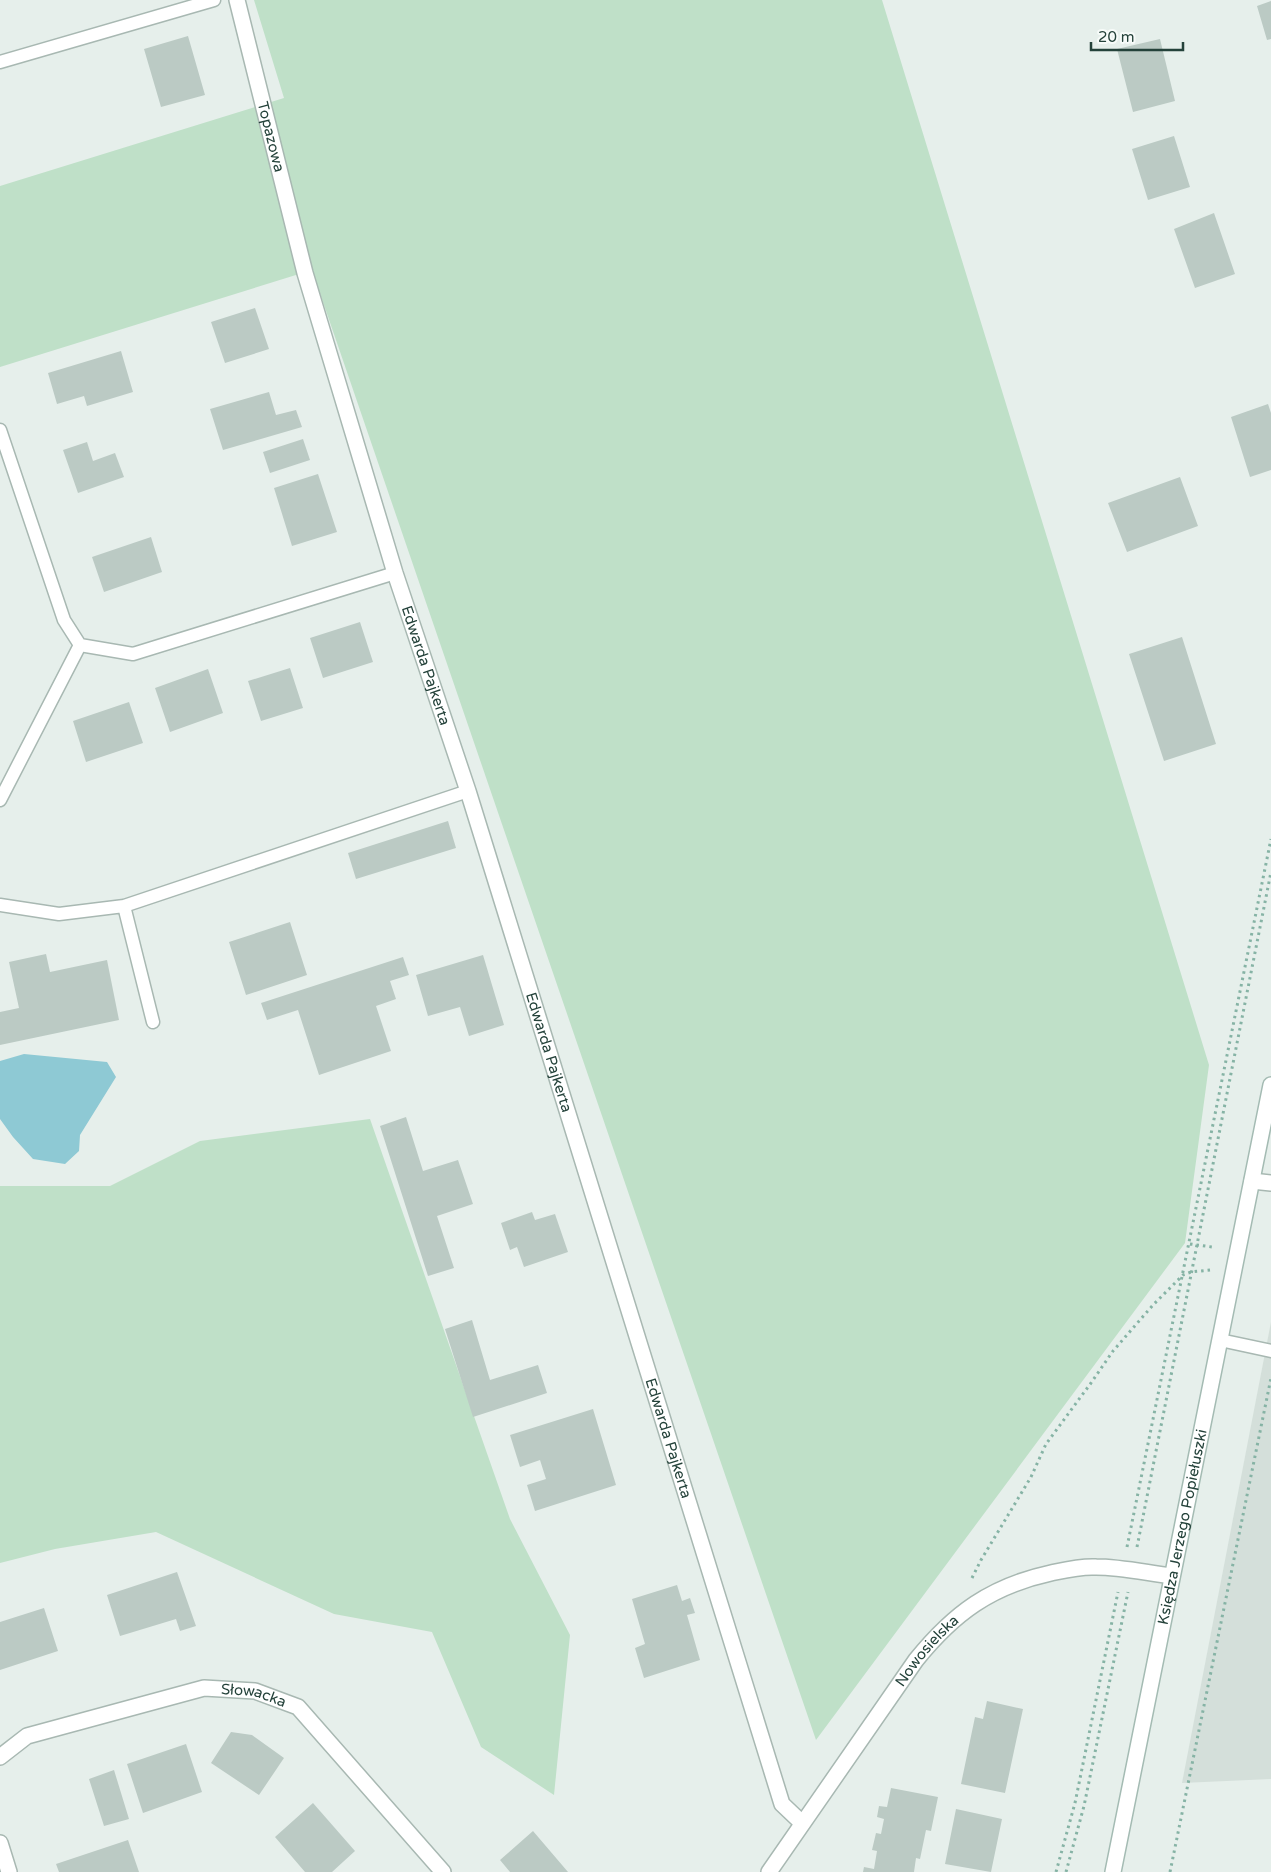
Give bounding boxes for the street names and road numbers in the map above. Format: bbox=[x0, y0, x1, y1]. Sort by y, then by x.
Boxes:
street label: Topazowa bbox=[254, 100, 289, 174]
street label: Edwarda Pajkerta bbox=[398, 603, 454, 727]
street label: Edwarda Pajkerta bbox=[522, 990, 576, 1115]
street label: Edwarda Pajkerta bbox=[642, 1376, 696, 1500]
street label: Księdza Jerzego Popiełuszki bbox=[1154, 1428, 1211, 1626]
street label: Nowosielska bbox=[891, 1611, 962, 1690]
street label: Słowacka bbox=[220, 1680, 289, 1711]

